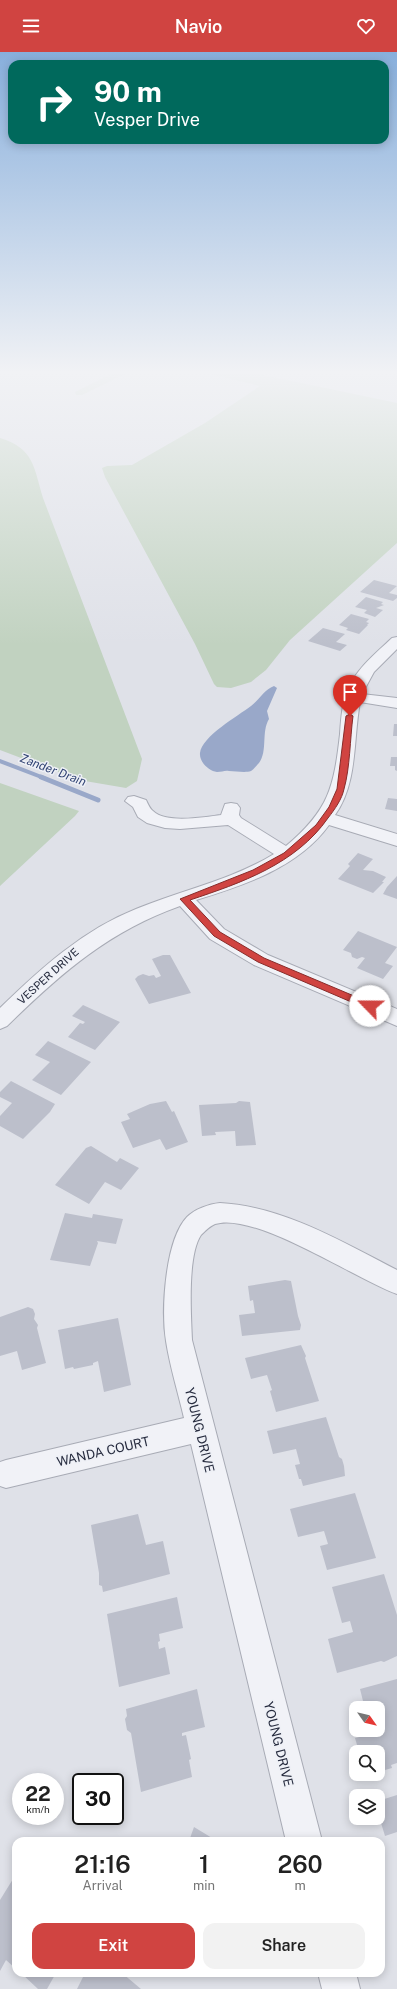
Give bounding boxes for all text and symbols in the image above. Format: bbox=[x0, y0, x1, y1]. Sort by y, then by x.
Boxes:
icon: menu bbox=[20, 15, 42, 37]
icon: heart bbox=[355, 15, 377, 37]
text: Navio bbox=[175, 16, 222, 37]
text: 90 m bbox=[94, 75, 162, 108]
icon: right bbox=[28, 76, 80, 128]
text: Vesper Drive bbox=[94, 109, 200, 130]
pin bbox=[333, 675, 367, 716]
icon: arrive bbox=[339, 681, 361, 703]
water label: Zander Drain bbox=[18, 751, 88, 789]
street label: VESPER DRIVE bbox=[15, 945, 81, 1007]
position arrow bbox=[349, 985, 391, 1027]
street label: YOUNG DRIVE bbox=[182, 1386, 217, 1474]
street label: WANDA COURT bbox=[55, 1433, 151, 1469]
street label: YOUNG DRIVE bbox=[261, 1700, 296, 1788]
north arrow bbox=[349, 1701, 385, 1737]
map controls bbox=[349, 1701, 385, 1825]
button: search bbox=[349, 1745, 385, 1781]
speed limit sign: 30 bbox=[72, 1773, 124, 1825]
text: 22 bbox=[25, 1782, 51, 1806]
button: layers bbox=[349, 1789, 385, 1825]
text: km/h bbox=[26, 1803, 50, 1815]
text: 21:16 bbox=[74, 1850, 131, 1878]
text: 1 bbox=[199, 1850, 209, 1878]
text: 260 bbox=[277, 1850, 323, 1878]
text: Arrival bbox=[82, 1878, 123, 1893]
text: min bbox=[193, 1878, 215, 1893]
text: m bbox=[294, 1878, 306, 1893]
button: Exit bbox=[32, 1923, 195, 1969]
button: Share bbox=[203, 1923, 365, 1969]

